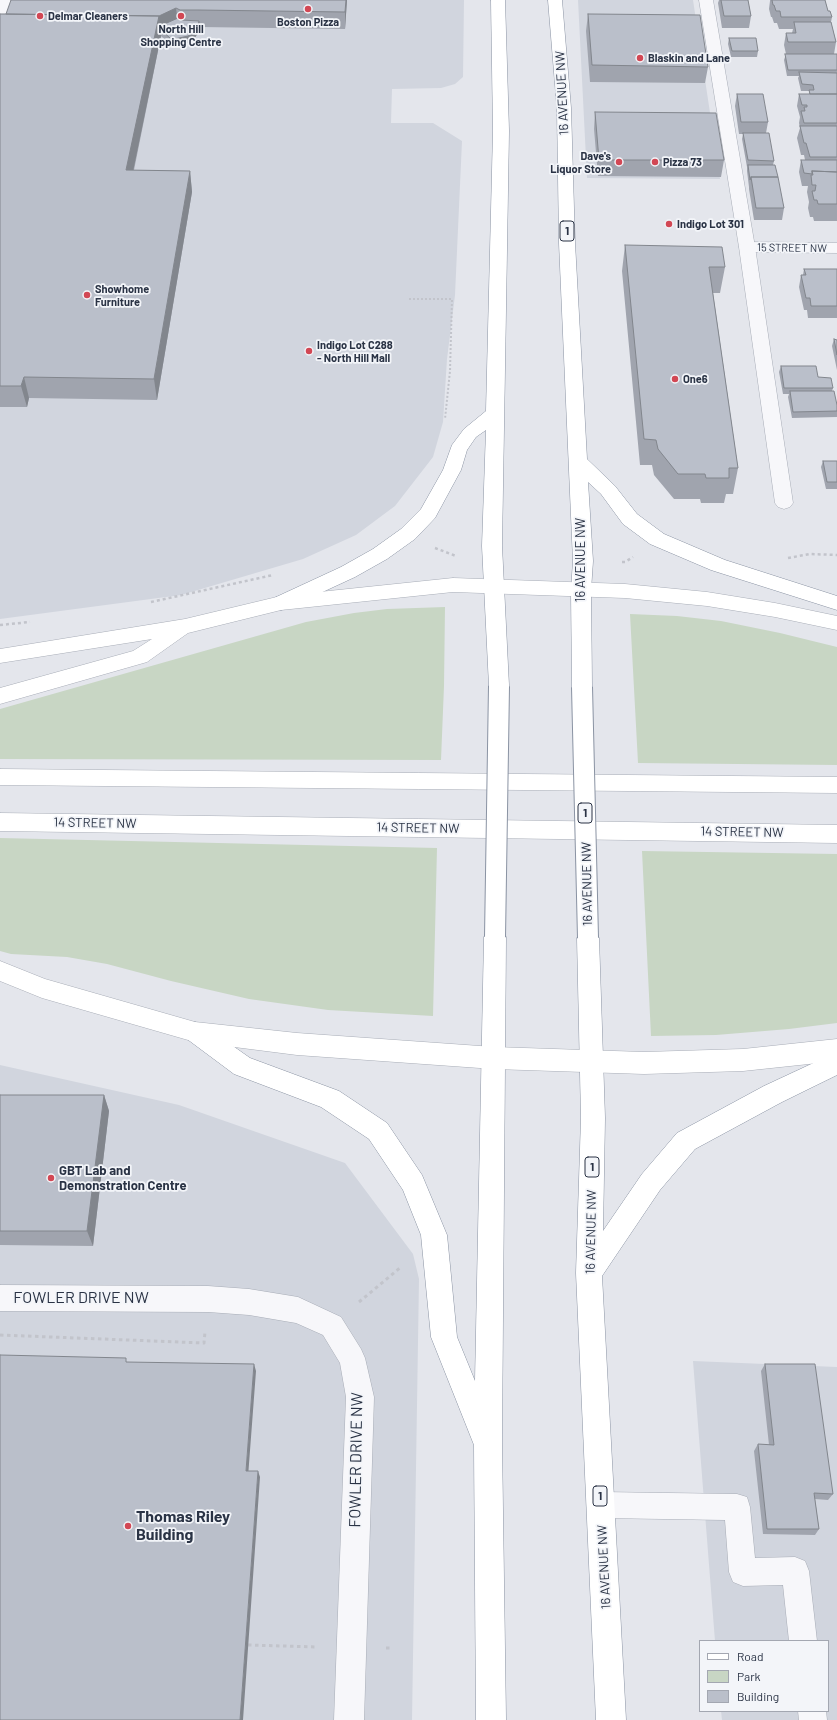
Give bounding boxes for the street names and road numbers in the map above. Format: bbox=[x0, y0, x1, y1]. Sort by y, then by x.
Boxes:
street label: 16 AVENUE NW bbox=[552, 50, 572, 136]
road number: 1 bbox=[560, 221, 574, 241]
street label: 15 STREET NW bbox=[757, 241, 827, 255]
street label: 16 AVENUE NW bbox=[573, 518, 589, 602]
road number: 1 bbox=[578, 803, 592, 823]
street label: 14 STREET NW bbox=[53, 814, 137, 832]
street label: 14 STREET NW bbox=[376, 819, 460, 837]
street label: 14 STREET NW bbox=[700, 823, 784, 841]
street label: 16 AVENUE NW bbox=[578, 842, 596, 926]
road number: 1 bbox=[585, 1157, 599, 1177]
street label: 16 AVENUE NW bbox=[582, 1190, 600, 1274]
street label: FOWLER DRIVE NW bbox=[13, 1288, 149, 1308]
street label: FOWLER DRIVE NW bbox=[345, 1392, 367, 1528]
road number: 1 bbox=[593, 1486, 607, 1506]
street label: 16 AVENUE NW bbox=[594, 1524, 614, 1610]

